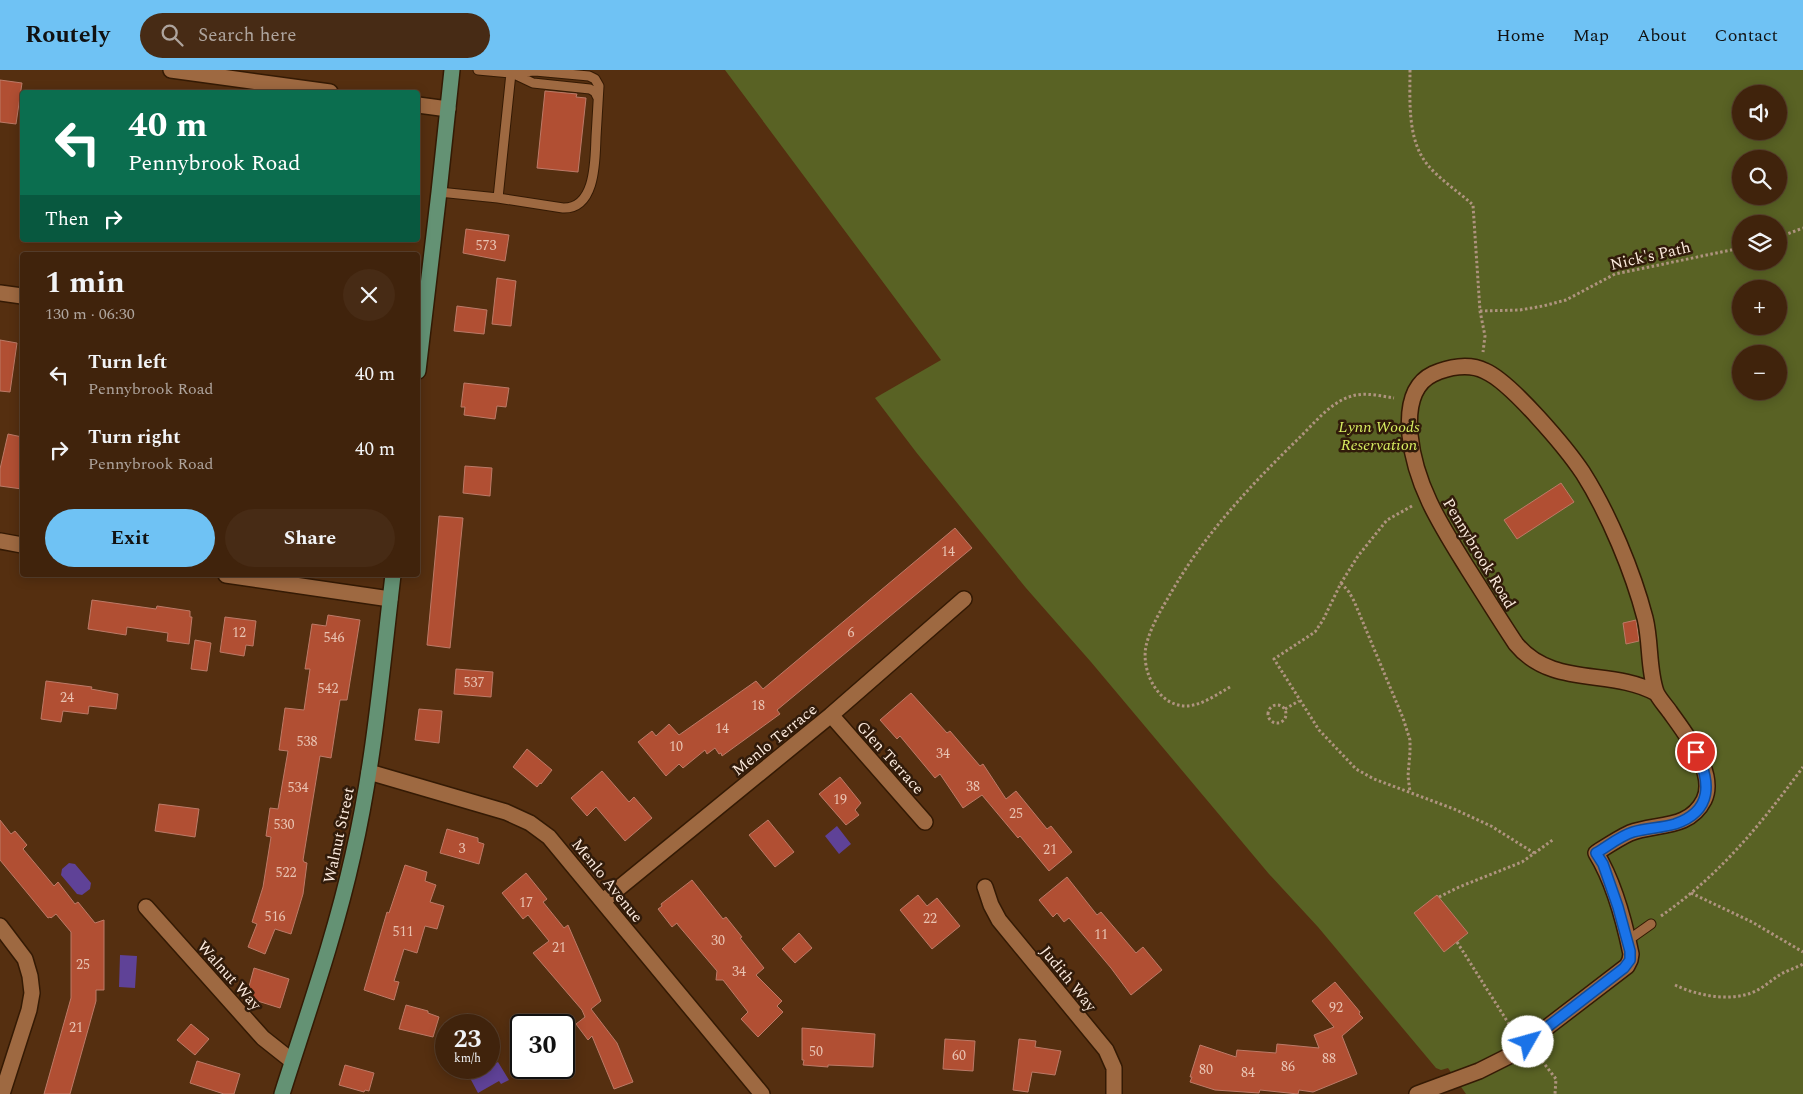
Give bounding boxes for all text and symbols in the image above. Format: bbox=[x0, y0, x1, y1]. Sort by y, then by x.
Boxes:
search box bbox=[140, 13, 490, 58]
text: Routely bbox=[25, 17, 110, 53]
icon: search bbox=[158, 21, 186, 49]
text: Search here bbox=[198, 21, 296, 50]
text: Home bbox=[1496, 22, 1545, 49]
text: Map bbox=[1573, 22, 1609, 49]
text: About bbox=[1637, 22, 1687, 49]
text: Contact bbox=[1715, 22, 1778, 49]
map controls bbox=[1732, 85, 1787, 400]
button: sound bbox=[1732, 85, 1787, 140]
text: 40 m bbox=[128, 99, 208, 152]
icon: left bbox=[45, 110, 110, 175]
text: Pennybrook Road bbox=[128, 147, 300, 180]
button: search bbox=[1732, 150, 1787, 205]
text: Then bbox=[45, 205, 89, 234]
icon: right bbox=[99, 205, 127, 233]
button: layers bbox=[1732, 215, 1787, 270]
house number: 573 bbox=[476, 235, 497, 256]
street label: Nick's Path bbox=[1608, 235, 1693, 277]
text: 1 min bbox=[45, 260, 125, 306]
button: close bbox=[343, 269, 395, 321]
button: + bbox=[1732, 280, 1787, 335]
text: 130 m · 06:30 bbox=[45, 302, 135, 326]
button: − bbox=[1732, 345, 1787, 400]
text: Turn left bbox=[88, 348, 167, 377]
text: 40 m bbox=[355, 360, 395, 389]
icon: left bbox=[45, 361, 73, 389]
text: Pennybrook Road bbox=[88, 377, 213, 401]
park label: Lynn Woods Reservation bbox=[1338, 415, 1420, 457]
text: Turn right bbox=[88, 423, 181, 452]
text: 40 m bbox=[355, 435, 395, 464]
icon: right bbox=[45, 436, 73, 464]
text: Pennybrook Road bbox=[88, 452, 213, 476]
street label: Pennybrook Road bbox=[1437, 494, 1522, 613]
button: Exit bbox=[45, 509, 215, 567]
button: Share bbox=[225, 509, 395, 567]
house number: 14 bbox=[941, 541, 955, 562]
house number: 12 bbox=[232, 622, 246, 643]
house number: 6 bbox=[848, 622, 855, 643]
house number: 546 bbox=[324, 627, 345, 648]
house number: 537 bbox=[464, 672, 485, 693]
house number: 542 bbox=[318, 678, 339, 699]
house number: 24 bbox=[60, 687, 74, 708]
house number: 18 bbox=[751, 695, 765, 716]
street label: Menlo Terrace bbox=[727, 698, 822, 782]
street label: Glen Terrace bbox=[851, 716, 930, 800]
house number: 14 bbox=[715, 718, 729, 739]
house number: 538 bbox=[297, 731, 318, 752]
pin bbox=[1675, 731, 1717, 773]
house number: 10 bbox=[669, 736, 683, 757]
icon: arrive bbox=[1682, 738, 1710, 766]
house number: 34 bbox=[936, 743, 950, 764]
house number: 38 bbox=[966, 776, 980, 797]
house number: 534 bbox=[288, 777, 309, 798]
street label: Walnut Street bbox=[317, 785, 361, 886]
house number: 19 bbox=[833, 789, 847, 810]
house number: 25 bbox=[1009, 803, 1023, 824]
house number: 530 bbox=[274, 814, 295, 835]
street label: Menlo Avenue bbox=[566, 833, 649, 928]
house number: 3 bbox=[459, 838, 466, 859]
house number: 21 bbox=[1043, 839, 1057, 860]
house number: 522 bbox=[276, 862, 297, 883]
house number: 17 bbox=[519, 892, 533, 913]
house number: 516 bbox=[265, 906, 286, 927]
house number: 22 bbox=[923, 908, 937, 929]
house number: 511 bbox=[393, 921, 414, 942]
house number: 11 bbox=[1094, 924, 1108, 945]
house number: 30 bbox=[711, 930, 725, 951]
street label: Walnut Way bbox=[191, 935, 268, 1017]
house number: 21 bbox=[552, 937, 566, 958]
street label: Judith Way bbox=[1034, 940, 1103, 1018]
house number: 25 bbox=[76, 954, 90, 975]
house number: 34 bbox=[732, 961, 746, 982]
house number: 92 bbox=[1329, 997, 1343, 1018]
speed limit sign: 30 bbox=[510, 1014, 575, 1079]
position arrow bbox=[1501, 1015, 1553, 1067]
house number: 21 bbox=[69, 1017, 83, 1038]
text: 23 bbox=[453, 1021, 482, 1059]
house number: 50 bbox=[809, 1041, 823, 1062]
house number: 60 bbox=[952, 1045, 966, 1066]
house number: 88 bbox=[1322, 1048, 1336, 1069]
text: km/h bbox=[454, 1049, 481, 1068]
house number: 86 bbox=[1281, 1056, 1295, 1077]
house number: 80 bbox=[1199, 1059, 1213, 1080]
house number: 84 bbox=[1241, 1062, 1255, 1083]

